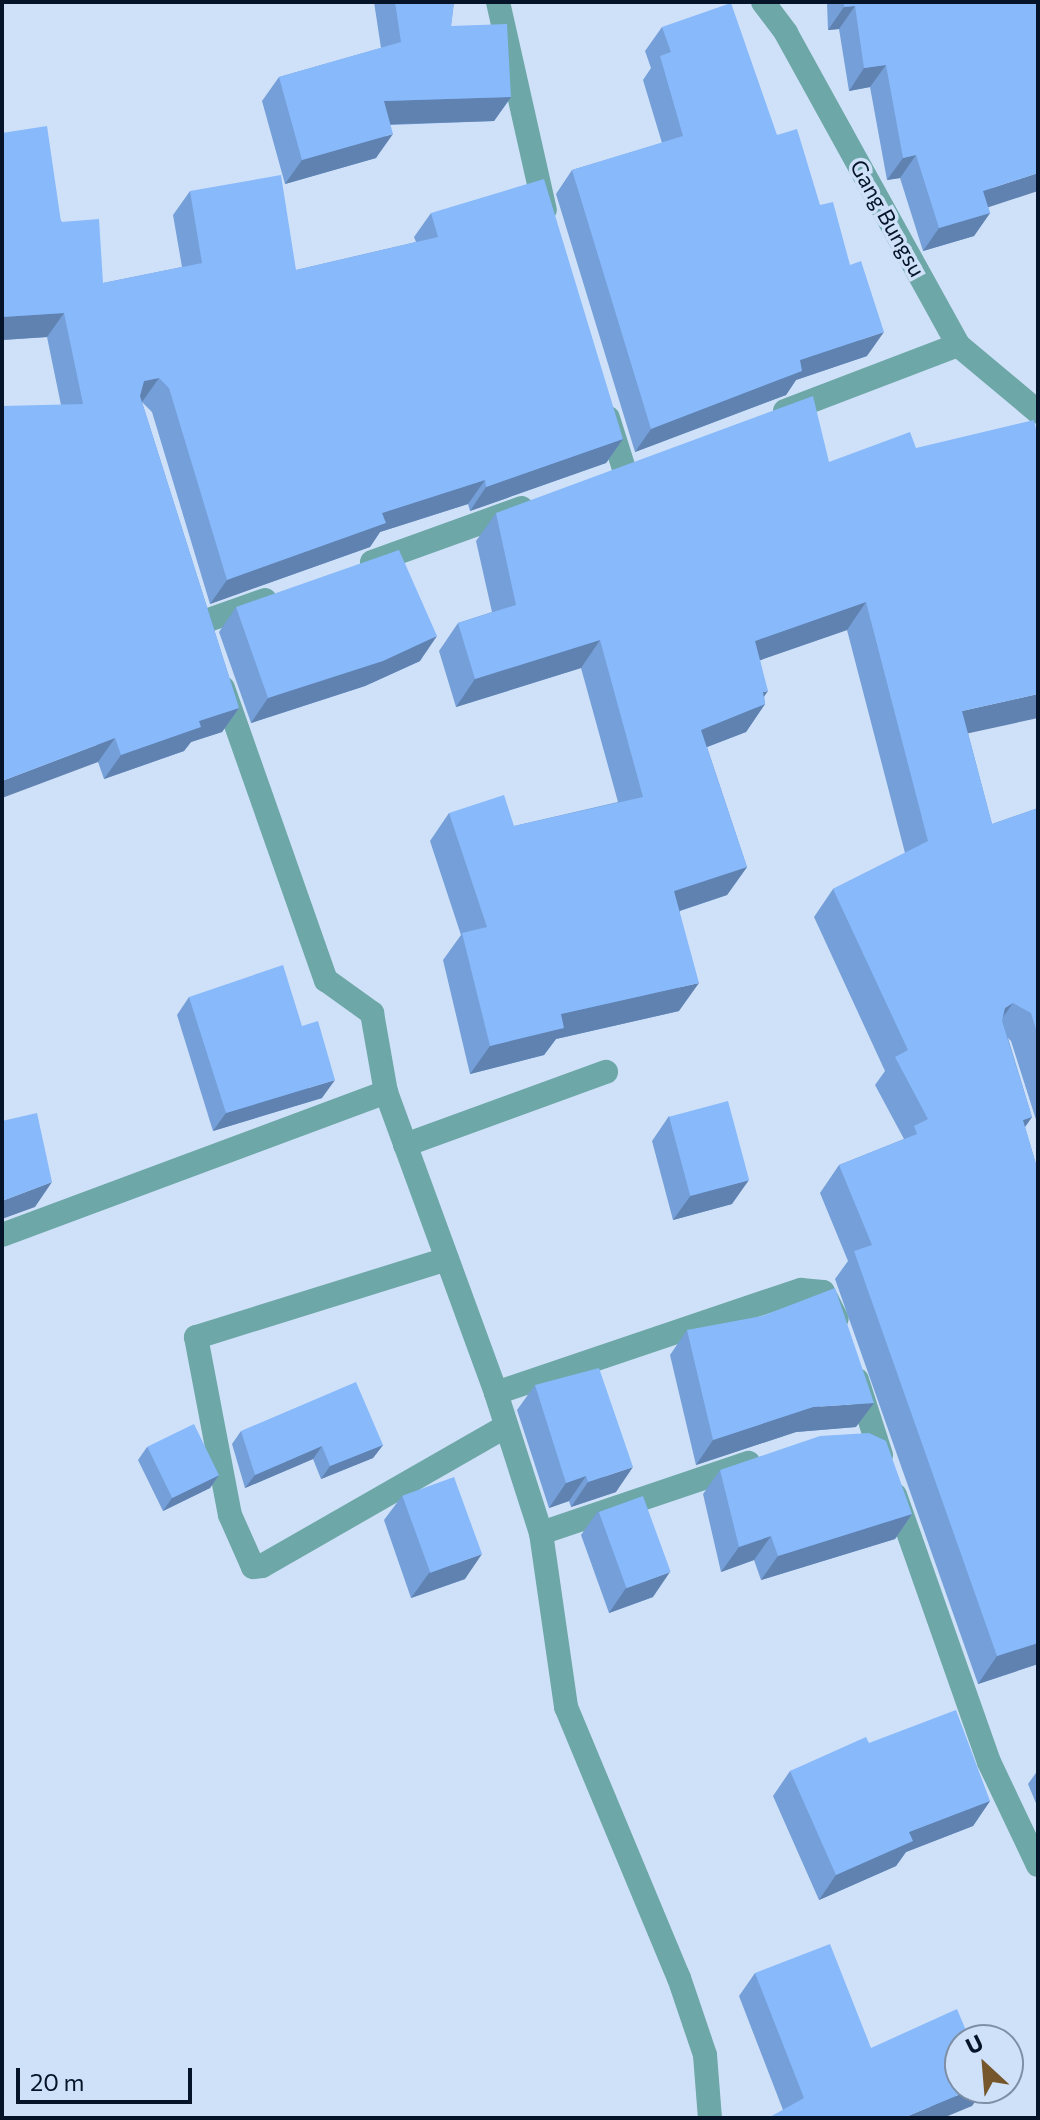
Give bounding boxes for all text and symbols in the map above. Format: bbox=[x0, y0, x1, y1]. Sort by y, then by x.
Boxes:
street label: Gang Bungsu bbox=[845, 155, 931, 281]
north arrow bbox=[944, 2024, 1024, 2104]
text: U bbox=[961, 2028, 987, 2059]
scale bar bbox=[20, 2052, 196, 2102]
text: 20 m bbox=[30, 2067, 84, 2096]

